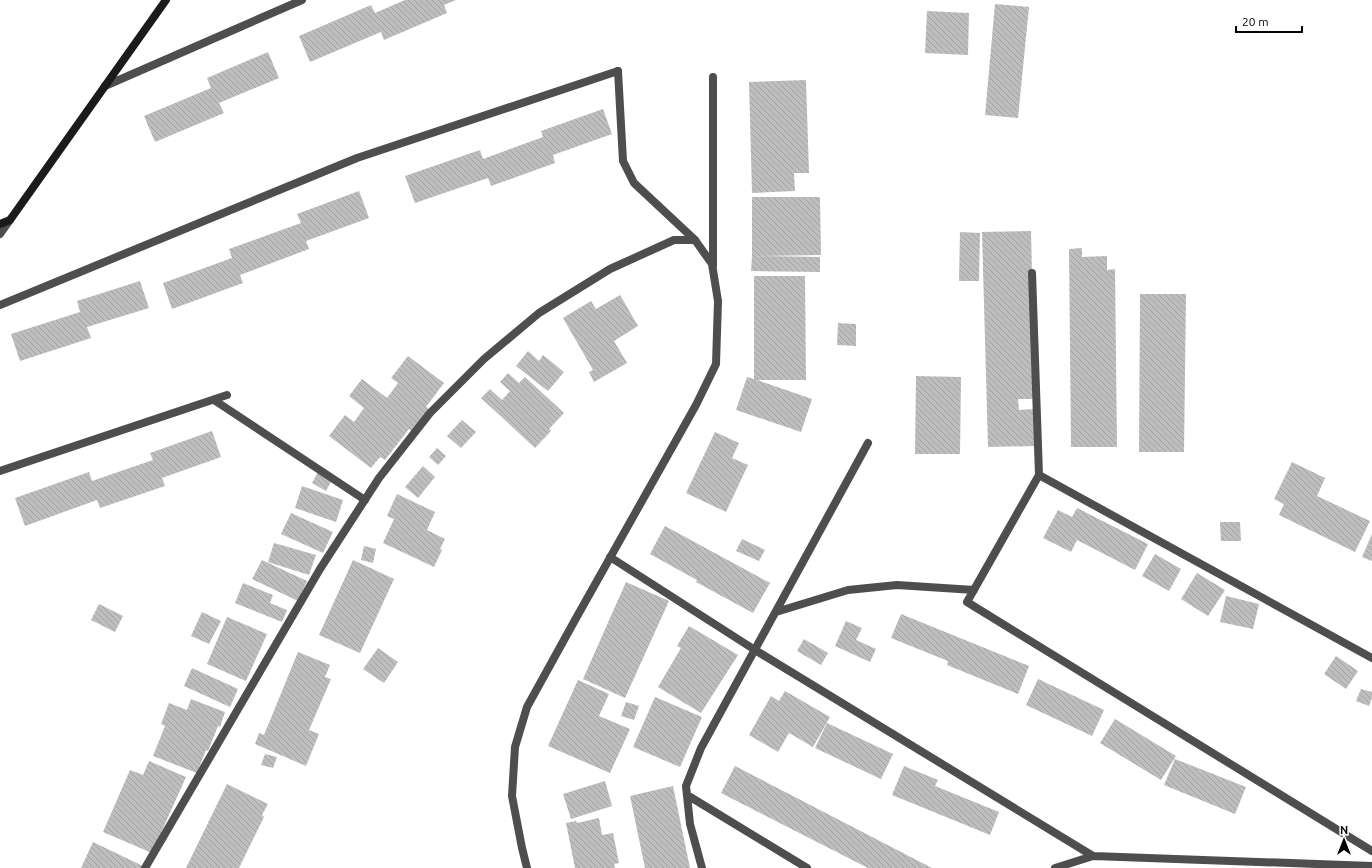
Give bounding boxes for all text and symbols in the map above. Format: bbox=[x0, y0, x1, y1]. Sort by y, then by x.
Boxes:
scale bar bbox=[1236, 8, 1302, 34]
text: 20 m bbox=[1242, 15, 1269, 28]
north arrow bbox=[1324, 820, 1364, 860]
text: N bbox=[1340, 824, 1348, 836]

